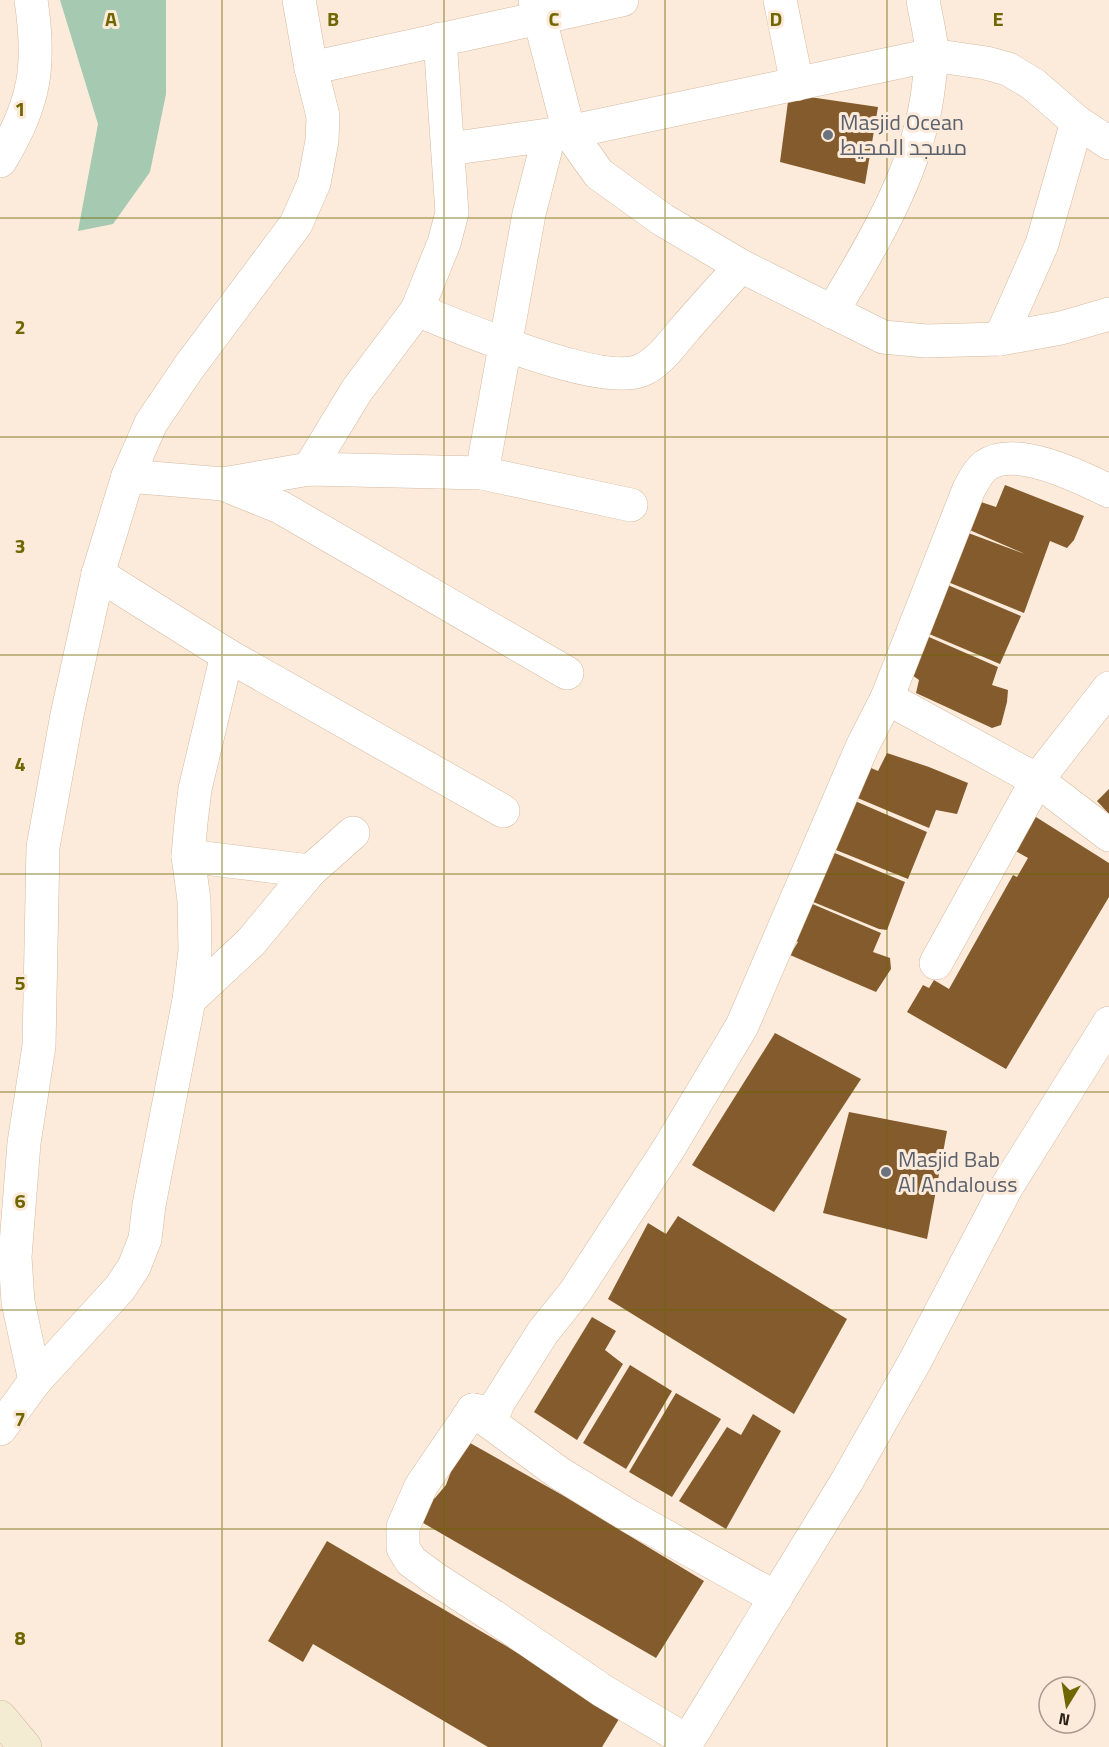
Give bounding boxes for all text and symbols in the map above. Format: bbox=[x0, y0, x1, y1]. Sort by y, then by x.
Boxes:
text: A bbox=[105, 3, 117, 34]
text: B bbox=[327, 3, 339, 34]
text: C bbox=[549, 3, 560, 34]
text: D bbox=[770, 3, 782, 34]
text: E bbox=[992, 3, 1004, 34]
text: 1 bbox=[14, 93, 26, 124]
place label: Masjid Ocean مسجد المحيط bbox=[840, 105, 967, 164]
marker: Masjid Ocean مسجد المحيط bbox=[821, 128, 835, 142]
text: 2 bbox=[14, 311, 26, 342]
text: 3 bbox=[14, 530, 26, 561]
text: 4 bbox=[14, 748, 26, 779]
text: 5 bbox=[14, 967, 26, 998]
place label: Masjid Bab Al Andalouss bbox=[898, 1142, 1017, 1201]
marker: Masjid Bab Al Andalouss bbox=[879, 1165, 893, 1179]
text: 6 bbox=[14, 1185, 26, 1216]
text: 7 bbox=[14, 1403, 26, 1434]
text: 8 bbox=[14, 1622, 26, 1653]
north arrow bbox=[1037, 1675, 1097, 1735]
text: N bbox=[1056, 1707, 1072, 1733]

